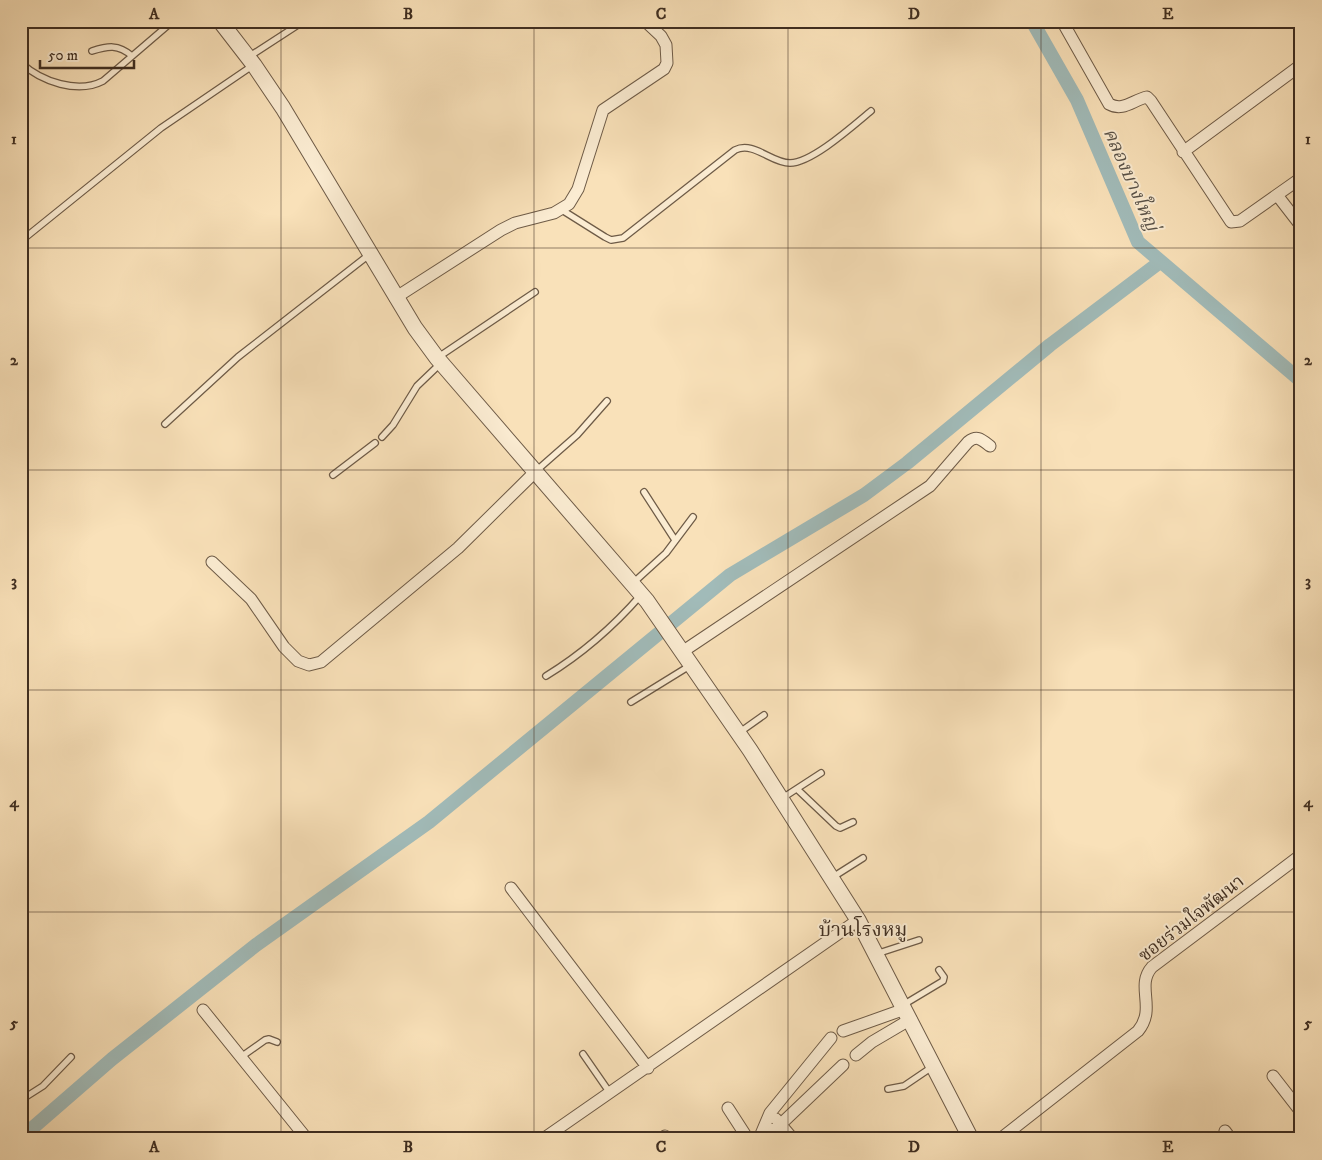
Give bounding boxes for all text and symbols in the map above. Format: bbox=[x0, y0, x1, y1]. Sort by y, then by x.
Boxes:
text: A bbox=[148, 4, 160, 24]
text: B bbox=[403, 4, 413, 24]
text: C bbox=[656, 4, 666, 24]
text: D bbox=[908, 4, 920, 24]
text: E bbox=[1162, 4, 1174, 24]
scale bar bbox=[40, 38, 134, 70]
text: 50 m bbox=[48, 46, 78, 65]
water label: คลองบางใหญ่ bbox=[1098, 123, 1167, 237]
text: 1 bbox=[11, 129, 17, 149]
text: 1 bbox=[1305, 129, 1311, 149]
text: 2 bbox=[10, 350, 19, 370]
text: 2 bbox=[1304, 350, 1313, 370]
text: 3 bbox=[11, 571, 17, 591]
text: 3 bbox=[1305, 571, 1311, 591]
text: 4 bbox=[8, 792, 19, 812]
text: 4 bbox=[1302, 792, 1313, 812]
street label: ซอยร่วมใจพัฒนา bbox=[1133, 869, 1249, 967]
district label: บ้านโรงหมู bbox=[819, 915, 907, 943]
text: 5 bbox=[9, 1013, 18, 1033]
text: 5 bbox=[1303, 1013, 1312, 1033]
text: A bbox=[148, 1137, 160, 1157]
text: B bbox=[403, 1137, 413, 1157]
text: C bbox=[656, 1137, 666, 1157]
text: D bbox=[908, 1137, 920, 1157]
text: E bbox=[1162, 1137, 1174, 1157]

